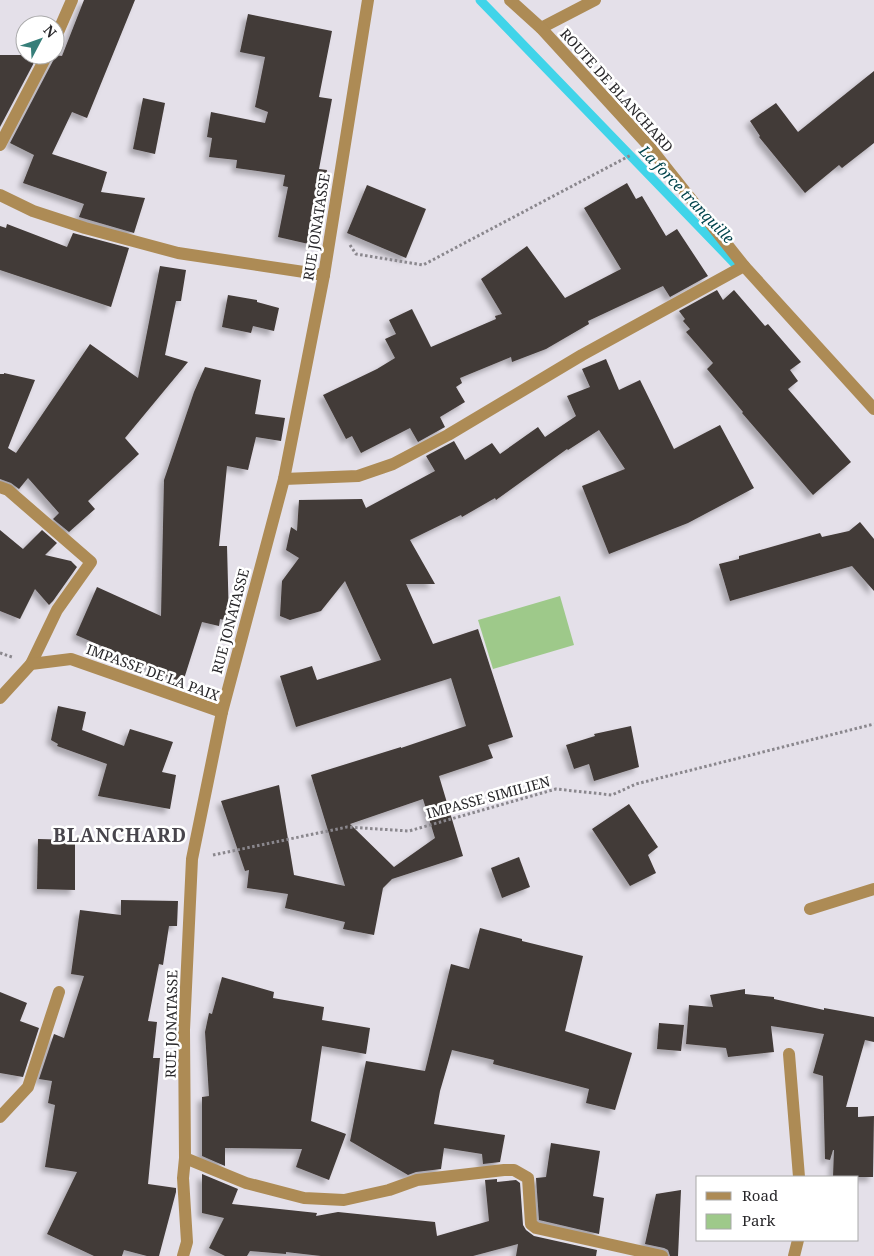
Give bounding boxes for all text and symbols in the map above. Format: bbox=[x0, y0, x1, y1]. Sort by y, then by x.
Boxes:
north arrow bbox=[15, 15, 65, 65]
text: N bbox=[39, 21, 61, 42]
street label: ROUTE DE BLANCHARD bbox=[556, 24, 678, 156]
water label: La force tranquille bbox=[634, 140, 739, 248]
street label: RUE JONATASSE bbox=[298, 172, 334, 282]
street label: RUE JONATASSE bbox=[207, 566, 253, 676]
street label: IMPASSE DE LA PAIX bbox=[84, 639, 223, 705]
street label: IMPASSE SIMILIEN bbox=[424, 771, 552, 823]
district label: BLANCHARD bbox=[53, 822, 187, 848]
street label: RUE JONATASSE bbox=[161, 970, 181, 1078]
legend bbox=[696, 1176, 859, 1241]
text: Road bbox=[742, 1185, 778, 1205]
text: Park bbox=[742, 1210, 776, 1230]

